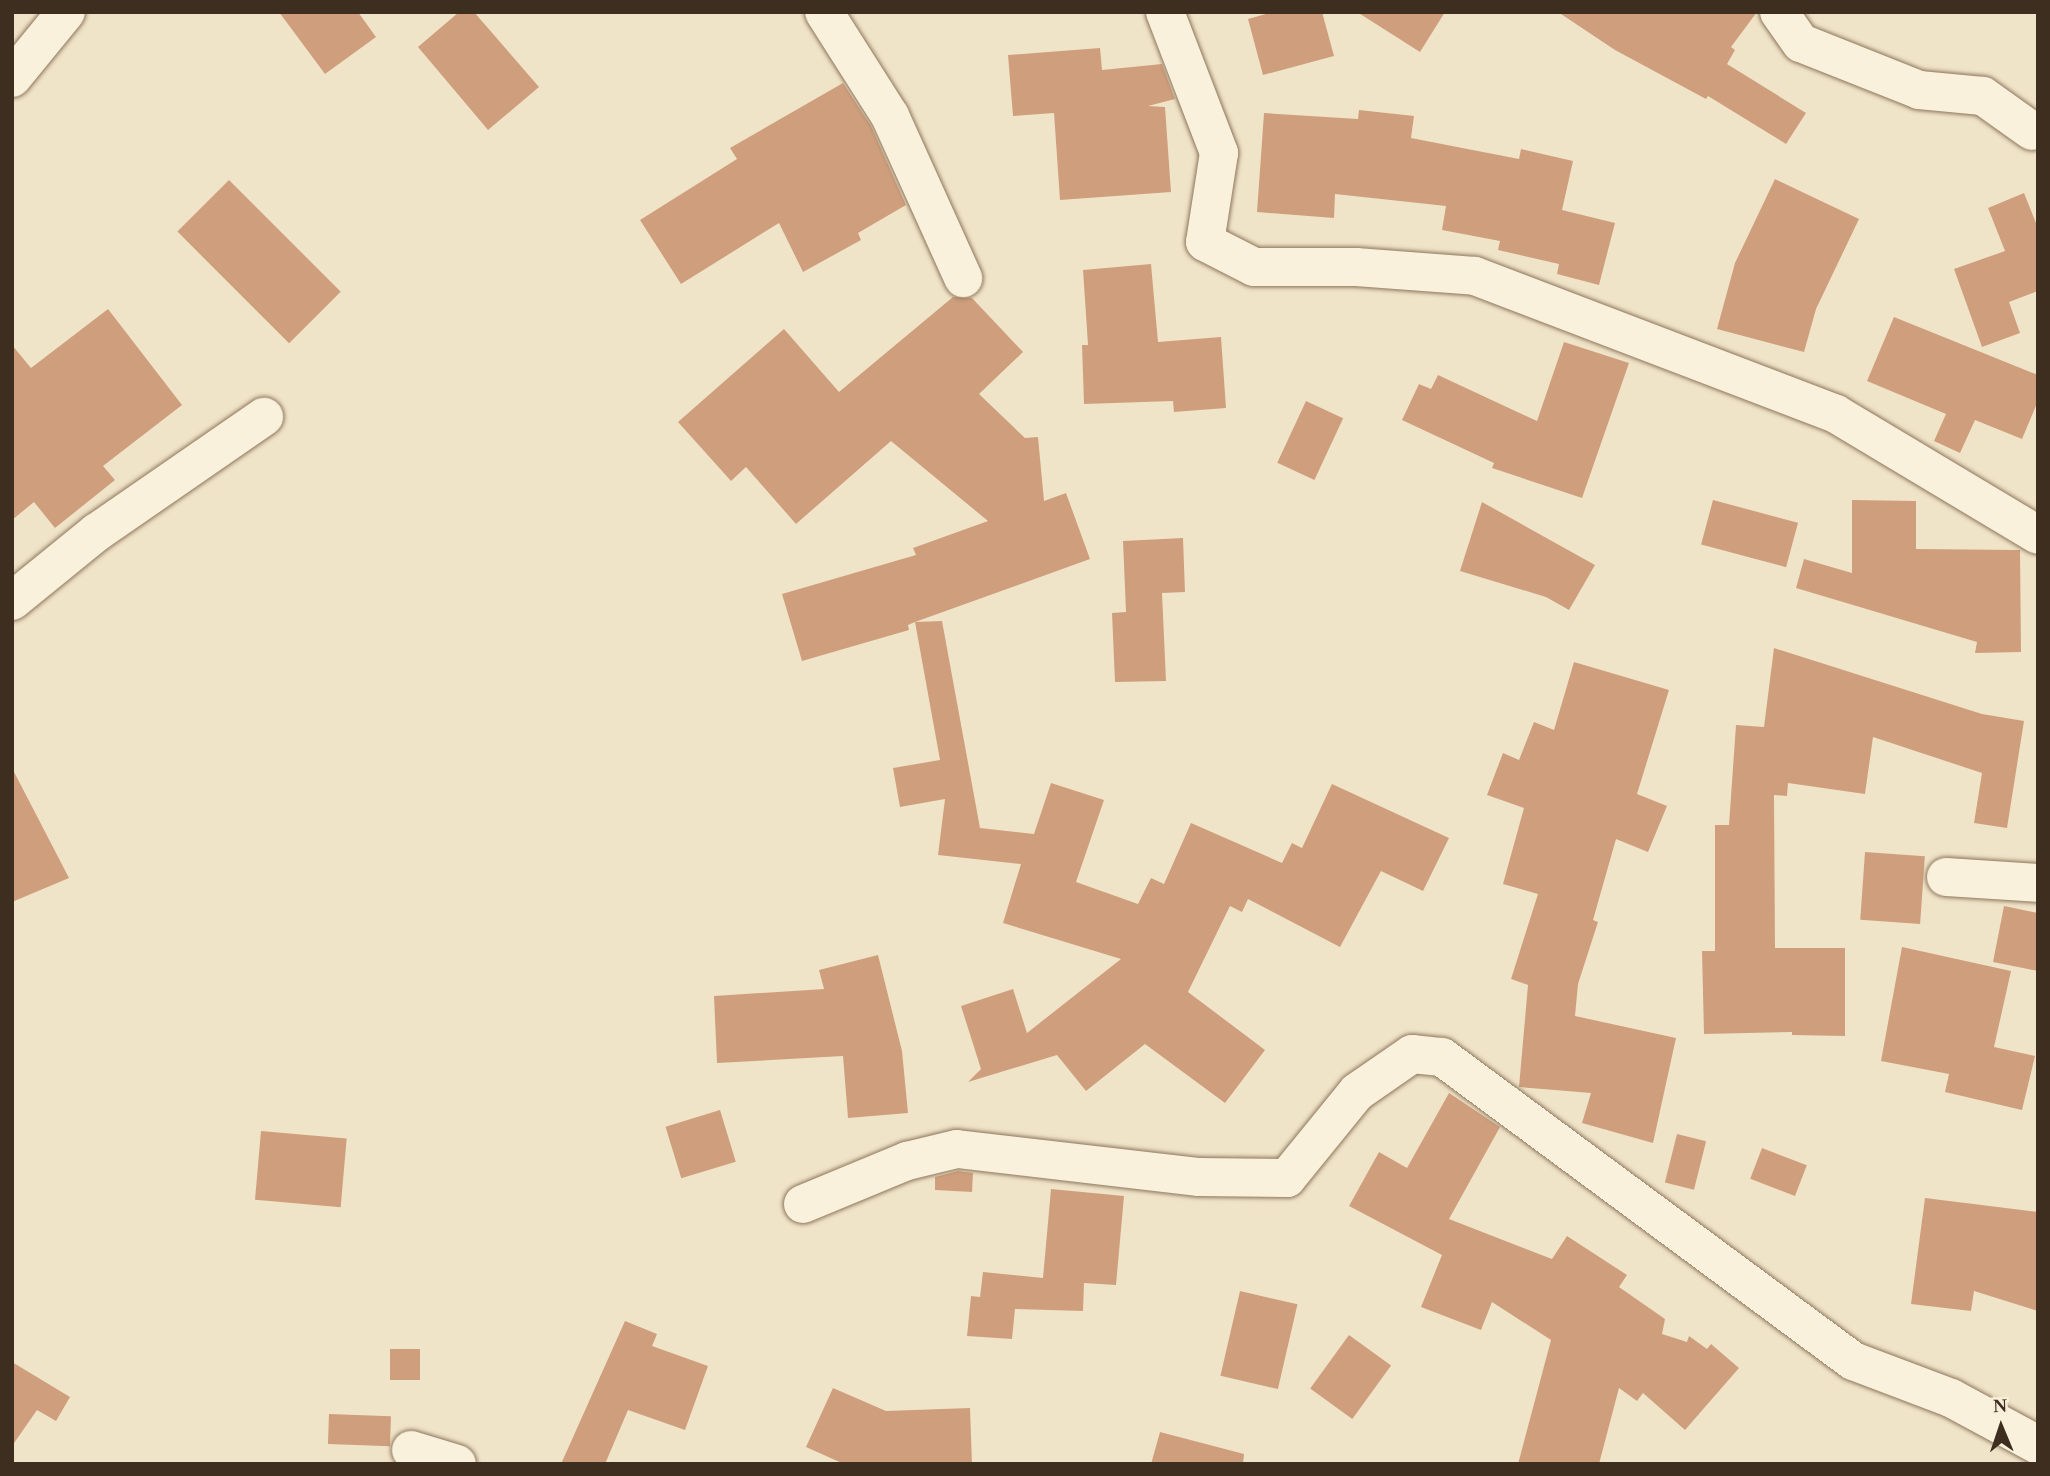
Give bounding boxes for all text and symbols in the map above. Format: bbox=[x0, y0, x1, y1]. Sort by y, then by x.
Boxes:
north arrow bbox=[1966, 1392, 2036, 1462]
text: N bbox=[1993, 1395, 2007, 1416]

